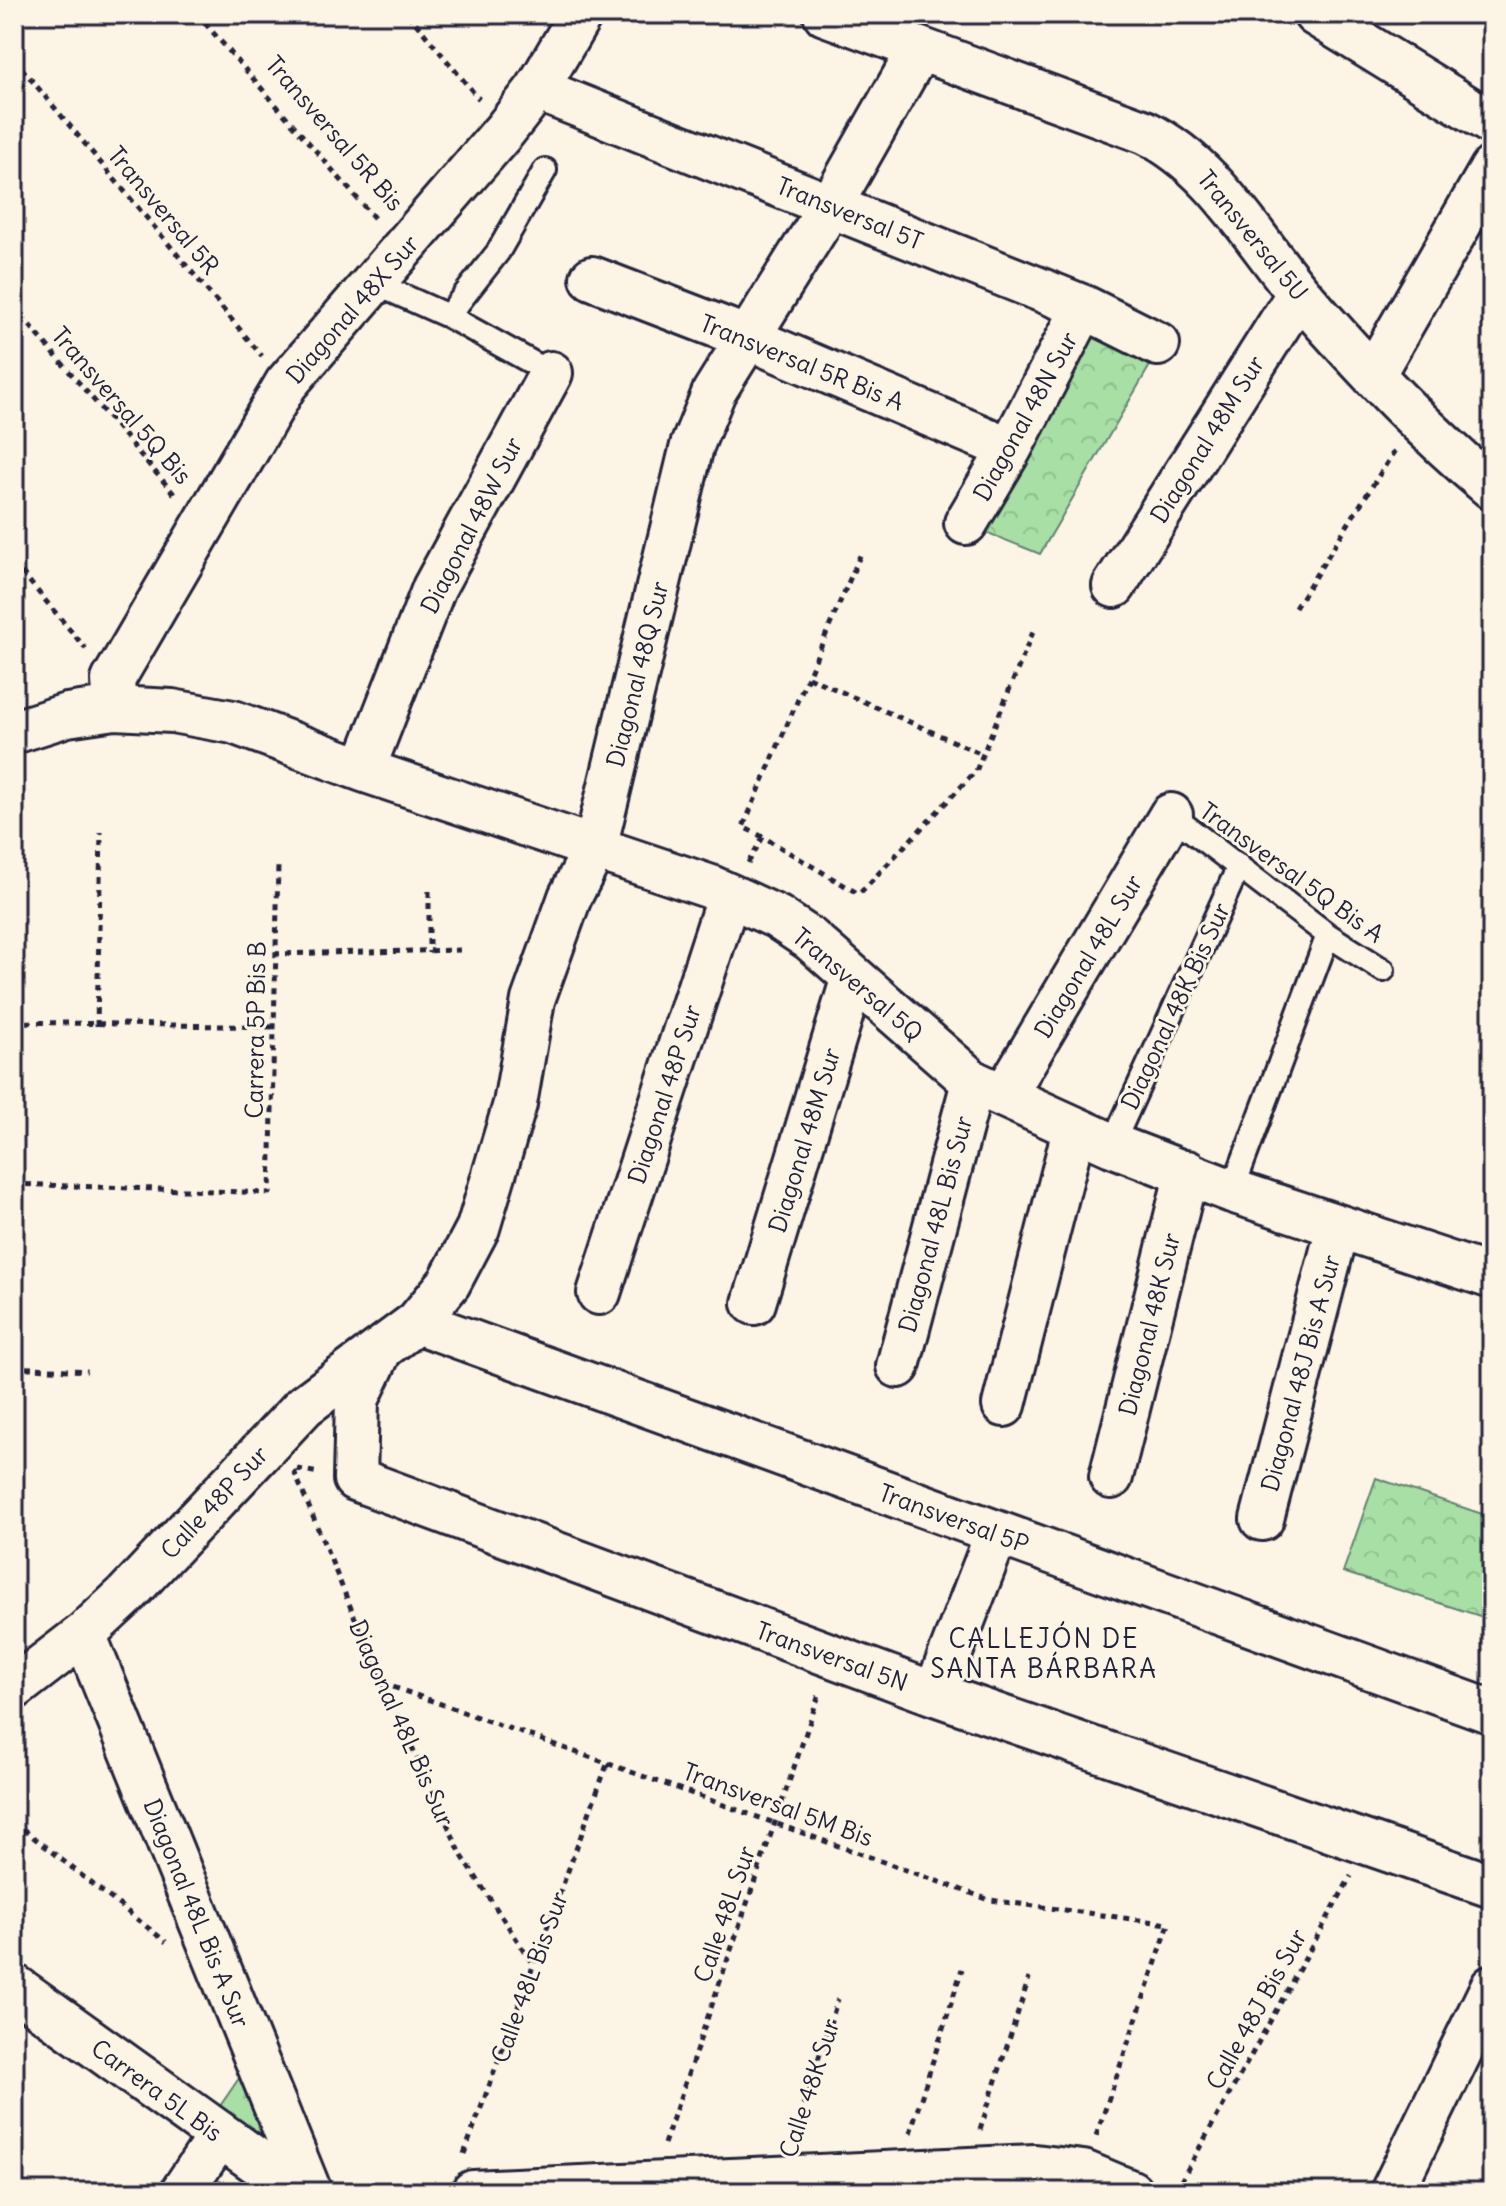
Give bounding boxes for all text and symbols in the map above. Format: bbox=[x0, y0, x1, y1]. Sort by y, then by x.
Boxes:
street label: Transversal 5R Bis bbox=[259, 49, 411, 217]
street label: Transversal 5R bbox=[102, 140, 226, 280]
street label: Transversal 5U bbox=[1191, 164, 1315, 306]
street label: Transversal 5T bbox=[772, 170, 928, 256]
street label: Diagonal 48X Sur bbox=[279, 228, 425, 389]
street label: Transversal 5R Bis A bbox=[696, 307, 908, 417]
street label: Transversal 5Q Bis bbox=[46, 320, 198, 490]
street label: Diagonal 48N Sur bbox=[966, 326, 1084, 506]
street label: Diagonal 48M Sur bbox=[1144, 350, 1271, 528]
street label: Diagonal 48W Sur bbox=[414, 432, 528, 618]
street label: Diagonal 48Q Sur bbox=[599, 578, 675, 770]
street label: Transversal 5Q Bis A bbox=[1194, 795, 1390, 949]
street label: Diagonal 48L Sur bbox=[1027, 869, 1149, 1043]
street label: Diagonal 48K Bis Sur bbox=[1114, 898, 1236, 1114]
street label: Transversal 5Q bbox=[787, 921, 929, 1047]
street label: Carrera 5P Bis B bbox=[238, 941, 272, 1119]
street label: Diagonal 48P Sur bbox=[621, 1000, 707, 1187]
street label: Diagonal 48M Sur bbox=[762, 1044, 846, 1236]
street label: Diagonal 48L Bis Sur bbox=[892, 1112, 978, 1336]
street label: Diagonal 48K Sur bbox=[1112, 1229, 1186, 1418]
street label: Diagonal 48J Bis A Sur bbox=[1254, 1251, 1346, 1494]
street label: Calle 48P Sur bbox=[154, 1439, 274, 1565]
street label: Transversal 5P bbox=[875, 1477, 1033, 1559]
street label: Diagonal 48L Bis Sur bbox=[343, 1615, 461, 1831]
street label: Transversal 5N bbox=[752, 1615, 912, 1697]
district label: CALLEJÓN DE SANTA BÁRBARA bbox=[930, 1621, 1158, 1685]
street label: Transversal 5M Bis bbox=[679, 1756, 877, 1852]
street label: Diagonal 48L Bis A Sur bbox=[137, 1794, 257, 2032]
street label: Calle 48L Sur bbox=[687, 1842, 761, 1986]
street label: Calle 48L Bis Sur bbox=[484, 1887, 574, 2067]
street label: Calle 48J Bis Sur bbox=[1199, 1923, 1313, 2095]
street label: Calle 48K Sur bbox=[772, 2015, 846, 2161]
street label: Carrera 5L Bis bbox=[86, 2032, 228, 2148]

